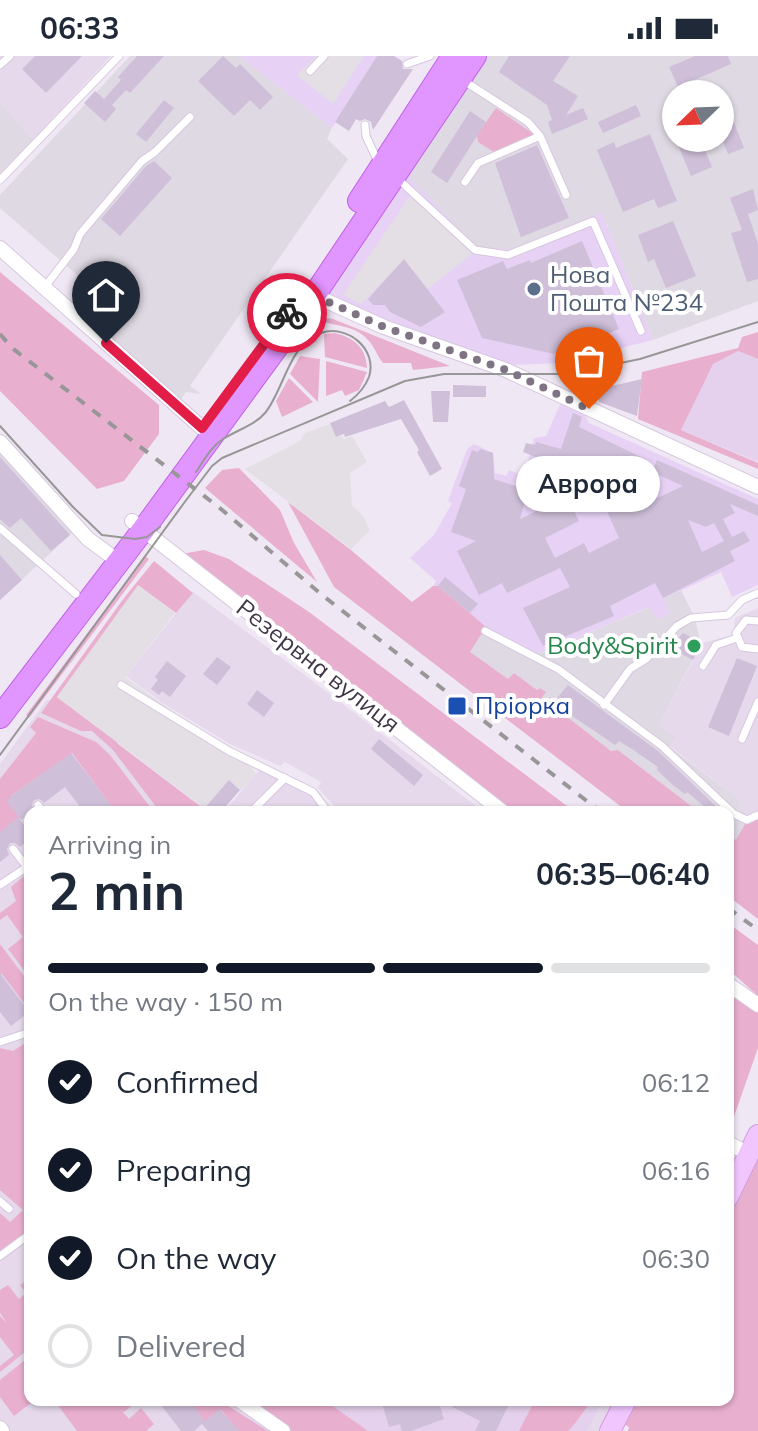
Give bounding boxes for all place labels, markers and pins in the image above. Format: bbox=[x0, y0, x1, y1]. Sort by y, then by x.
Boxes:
place label: Нова Пошта №234 bbox=[550, 259, 703, 317]
pin bbox=[72, 261, 140, 343]
marker: Нова Пошта №234 bbox=[525, 280, 543, 298]
pin bbox=[555, 327, 623, 409]
callout: Аврора bbox=[517, 457, 661, 513]
place label: Body&Spirit bbox=[547, 630, 678, 660]
marker: Body&Spirit bbox=[685, 637, 703, 655]
place label: Пріорка bbox=[475, 690, 570, 720]
marker: Пріорка bbox=[446, 695, 468, 717]

